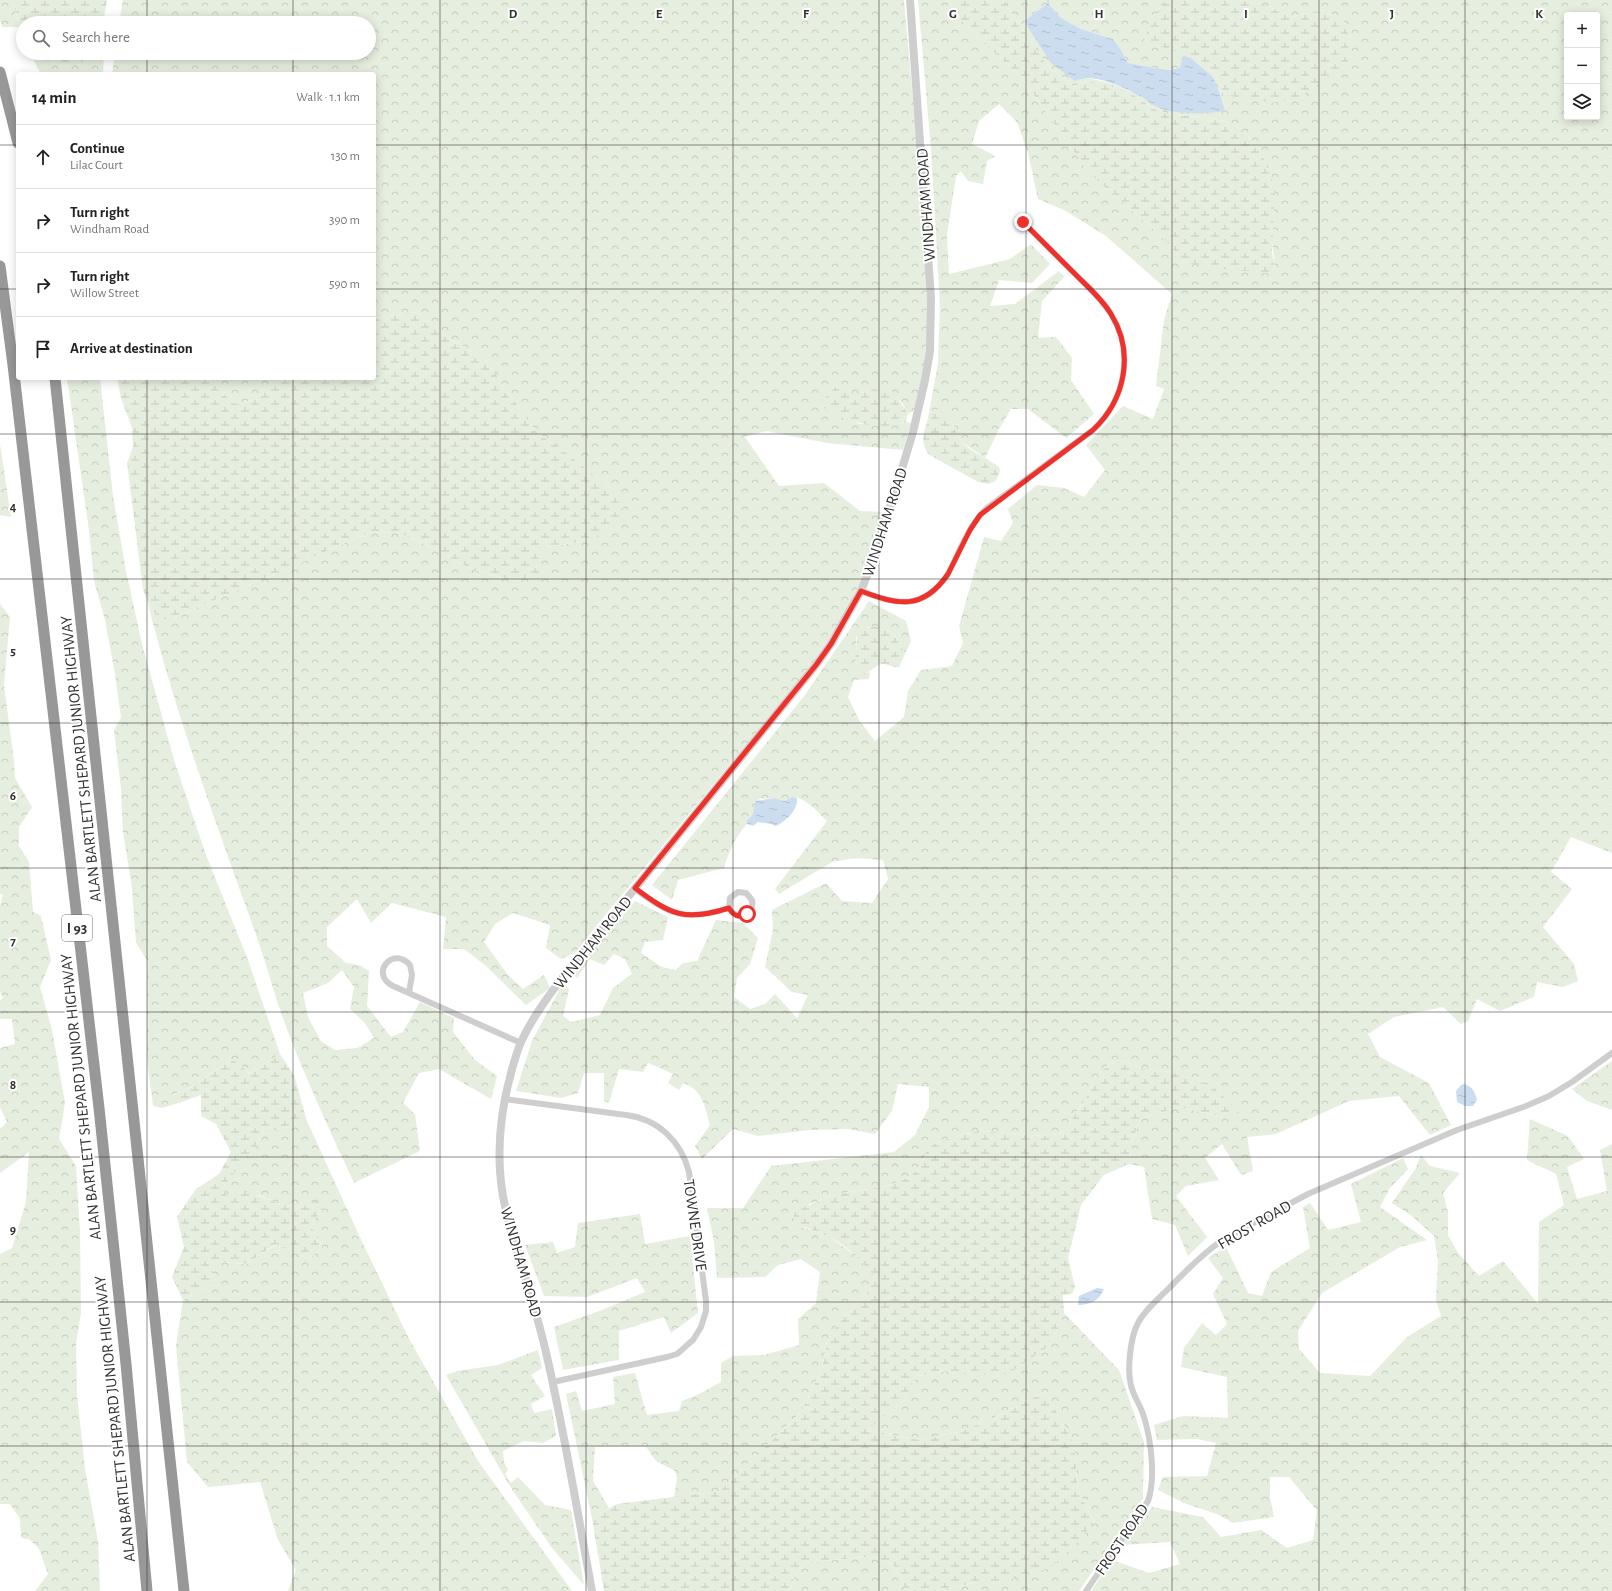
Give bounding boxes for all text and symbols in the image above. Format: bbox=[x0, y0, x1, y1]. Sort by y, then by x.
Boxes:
text: D bbox=[509, 8, 518, 21]
text: E bbox=[656, 8, 663, 21]
text: F bbox=[803, 8, 810, 21]
text: G bbox=[949, 8, 957, 21]
text: H bbox=[1094, 8, 1104, 21]
text: I bbox=[1244, 8, 1248, 21]
text: J bbox=[1390, 8, 1394, 21]
text: K bbox=[1535, 8, 1543, 21]
map controls bbox=[1564, 12, 1600, 120]
button: + bbox=[1564, 12, 1600, 48]
search box bbox=[16, 16, 376, 60]
icon: search bbox=[30, 27, 52, 49]
text: Search here bbox=[62, 30, 130, 45]
button: − bbox=[1564, 48, 1600, 84]
button: layers bbox=[1564, 84, 1600, 120]
text: 14 min bbox=[32, 89, 76, 106]
text: Walk · 1.1 km bbox=[296, 91, 360, 104]
text: Continue bbox=[70, 141, 125, 156]
icon: ahead bbox=[32, 146, 54, 168]
street label: WINDHAM ROAD bbox=[914, 148, 938, 262]
text: 130 m bbox=[331, 150, 360, 163]
text: Lilac Court bbox=[70, 159, 123, 172]
text: Turn right bbox=[70, 205, 129, 220]
icon: right bbox=[32, 210, 54, 232]
route end bbox=[1014, 213, 1032, 231]
text: 390 m bbox=[329, 214, 360, 227]
text: Windham Road bbox=[70, 223, 149, 236]
text: Turn right bbox=[70, 269, 129, 284]
icon: right bbox=[32, 274, 54, 296]
text: 590 m bbox=[329, 278, 360, 291]
text: Willow Street bbox=[70, 287, 139, 300]
icon: arrive bbox=[32, 338, 54, 360]
text: Arrive at destination bbox=[70, 341, 193, 356]
street label: WINDHAM ROAD bbox=[860, 466, 910, 579]
text: 4 bbox=[10, 501, 17, 514]
street label: ALAN BARTLETT SHEPARD JUNIOR HIGHWAY bbox=[58, 614, 104, 903]
text: 5 bbox=[10, 645, 16, 658]
text: 6 bbox=[10, 790, 16, 803]
street label: WINDHAM ROAD bbox=[551, 893, 635, 992]
route start bbox=[738, 905, 756, 923]
road number: I 93 bbox=[62, 915, 92, 941]
text: 7 bbox=[10, 935, 16, 948]
street label: ALAN BARTLETT SHEPARD JUNIOR HIGHWAY bbox=[58, 952, 104, 1241]
text: 8 bbox=[10, 1079, 16, 1092]
street label: TOWNE DRIVE bbox=[681, 1178, 709, 1272]
street label: FROST ROAD bbox=[1215, 1197, 1294, 1252]
street label: WINDHAM ROAD bbox=[498, 1205, 544, 1319]
text: 9 bbox=[10, 1224, 16, 1237]
street label: ALAN BARTLETT SHEPARD JUNIOR HIGHWAY bbox=[92, 1274, 138, 1563]
street label: FROST ROAD bbox=[1092, 1501, 1151, 1578]

